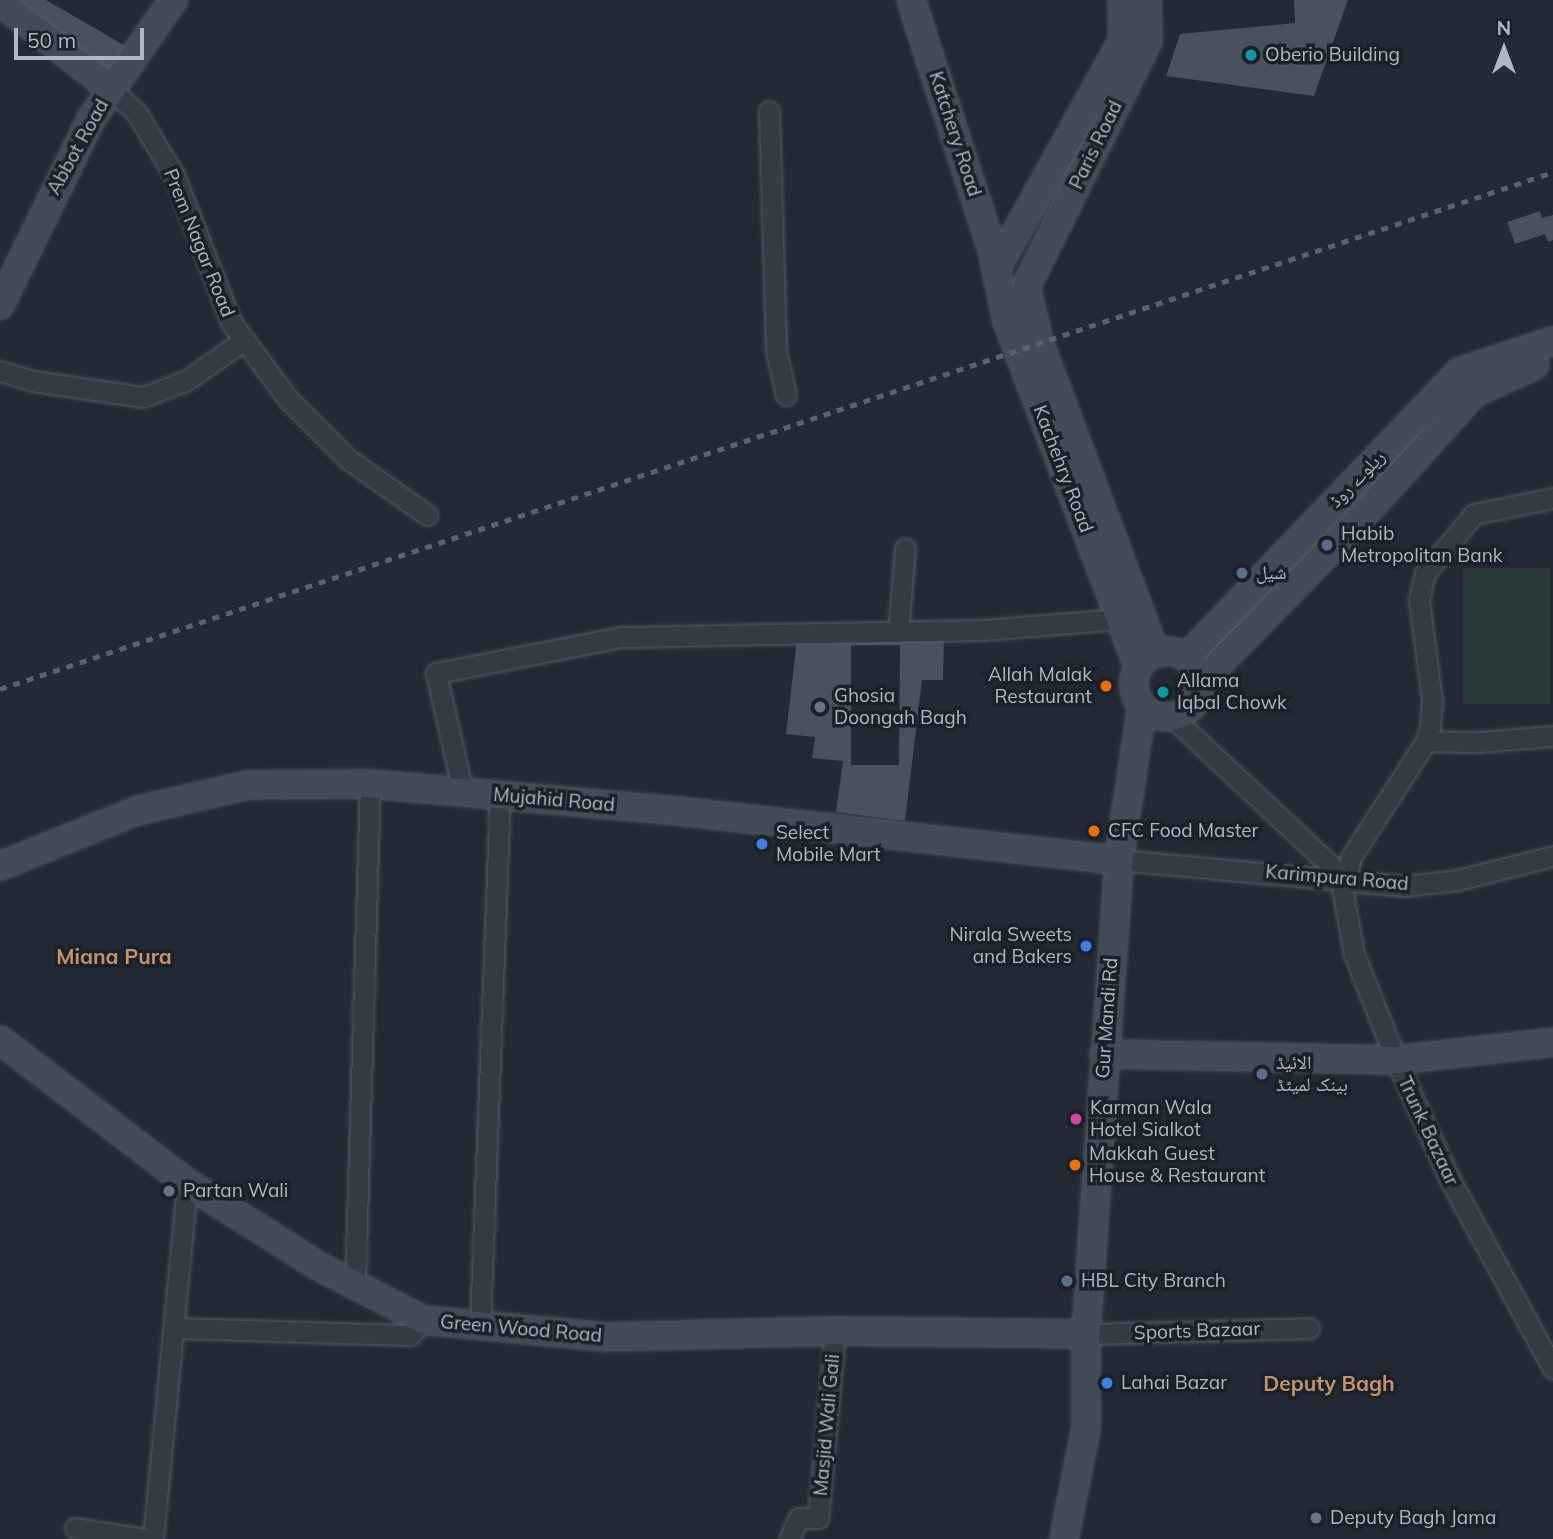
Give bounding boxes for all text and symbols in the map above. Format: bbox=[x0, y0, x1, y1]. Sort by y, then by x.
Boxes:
scale bar bbox=[18, 14, 147, 58]
north arrow bbox=[1469, 14, 1539, 84]
text: N bbox=[1497, 16, 1511, 40]
text: 50 m bbox=[27, 27, 76, 53]
place label: Oberio Building bbox=[1265, 44, 1400, 66]
marker: Oberio Building bbox=[1243, 47, 1259, 63]
street label: Katchery Road bbox=[924, 69, 986, 199]
street label: Abbot Road bbox=[42, 95, 114, 199]
street label: Paris Road bbox=[1065, 97, 1127, 193]
street label: Prem Nagar Road bbox=[159, 166, 239, 320]
street label: Kachehry Road bbox=[1028, 402, 1098, 536]
street label: ریلوے روڈ bbox=[1324, 445, 1390, 513]
place label: Habib Metropolitan Bank bbox=[1341, 523, 1503, 567]
marker: Habib Metropolitan Bank bbox=[1319, 537, 1335, 553]
place label: شیل bbox=[1256, 562, 1287, 584]
marker: شیل bbox=[1234, 565, 1250, 581]
place label: Allah Malak Restaurant bbox=[988, 664, 1092, 708]
place label: Allama Iqbal Chowk bbox=[1177, 670, 1287, 714]
marker: Allah Malak Restaurant bbox=[1098, 678, 1114, 694]
marker: Allama Iqbal Chowk bbox=[1155, 684, 1171, 700]
place label: Ghosia Doongah Bagh bbox=[834, 685, 967, 729]
marker: Ghosia Doongah Bagh bbox=[812, 699, 828, 715]
street label: Mujahid Road bbox=[492, 783, 616, 817]
place label: CFC Food Master bbox=[1108, 820, 1259, 842]
place label: Select Mobile Mart bbox=[776, 822, 881, 866]
marker: CFC Food Master bbox=[1086, 823, 1102, 839]
marker: Select Mobile Mart bbox=[754, 836, 770, 852]
street label: Karimpura Road bbox=[1264, 860, 1410, 896]
place label: Nirala Sweets and Bakers bbox=[949, 924, 1072, 968]
marker: Nirala Sweets and Bakers bbox=[1078, 938, 1094, 954]
district label: Miana Pura bbox=[56, 943, 172, 969]
street label: Gur Mandi Rd bbox=[1091, 957, 1123, 1079]
place label: الائیڈ بینک لمیٹڈ bbox=[1276, 1052, 1348, 1096]
marker: الائیڈ بینک لمیٹڈ bbox=[1254, 1066, 1270, 1082]
street label: Trunk Bazaar bbox=[1393, 1073, 1463, 1189]
place label: Karman Wala Hotel Sialkot bbox=[1090, 1097, 1212, 1141]
marker: Karman Wala Hotel Sialkot bbox=[1068, 1111, 1084, 1127]
place label: Makkah Guest House & Restaurant bbox=[1089, 1143, 1265, 1187]
marker: Makkah Guest House & Restaurant bbox=[1067, 1157, 1083, 1173]
place label: Partan Wali bbox=[183, 1180, 288, 1202]
marker: Partan Wali bbox=[161, 1183, 177, 1199]
place label: HBL City Branch bbox=[1081, 1270, 1226, 1292]
marker: HBL City Branch bbox=[1059, 1273, 1075, 1289]
street label: Green Wood Road bbox=[439, 1311, 603, 1347]
street label: Sports Bazaar bbox=[1133, 1317, 1261, 1345]
street label: Masjid Wali Gali bbox=[809, 1353, 845, 1497]
district label: Deputy Bagh bbox=[1263, 1370, 1395, 1396]
place label: Lahai Bazar bbox=[1121, 1372, 1227, 1394]
marker: Lahai Bazar bbox=[1099, 1375, 1115, 1391]
place label: Deputy Bagh Jama bbox=[1330, 1507, 1496, 1529]
marker: Deputy Bagh Jama bbox=[1308, 1510, 1324, 1526]

